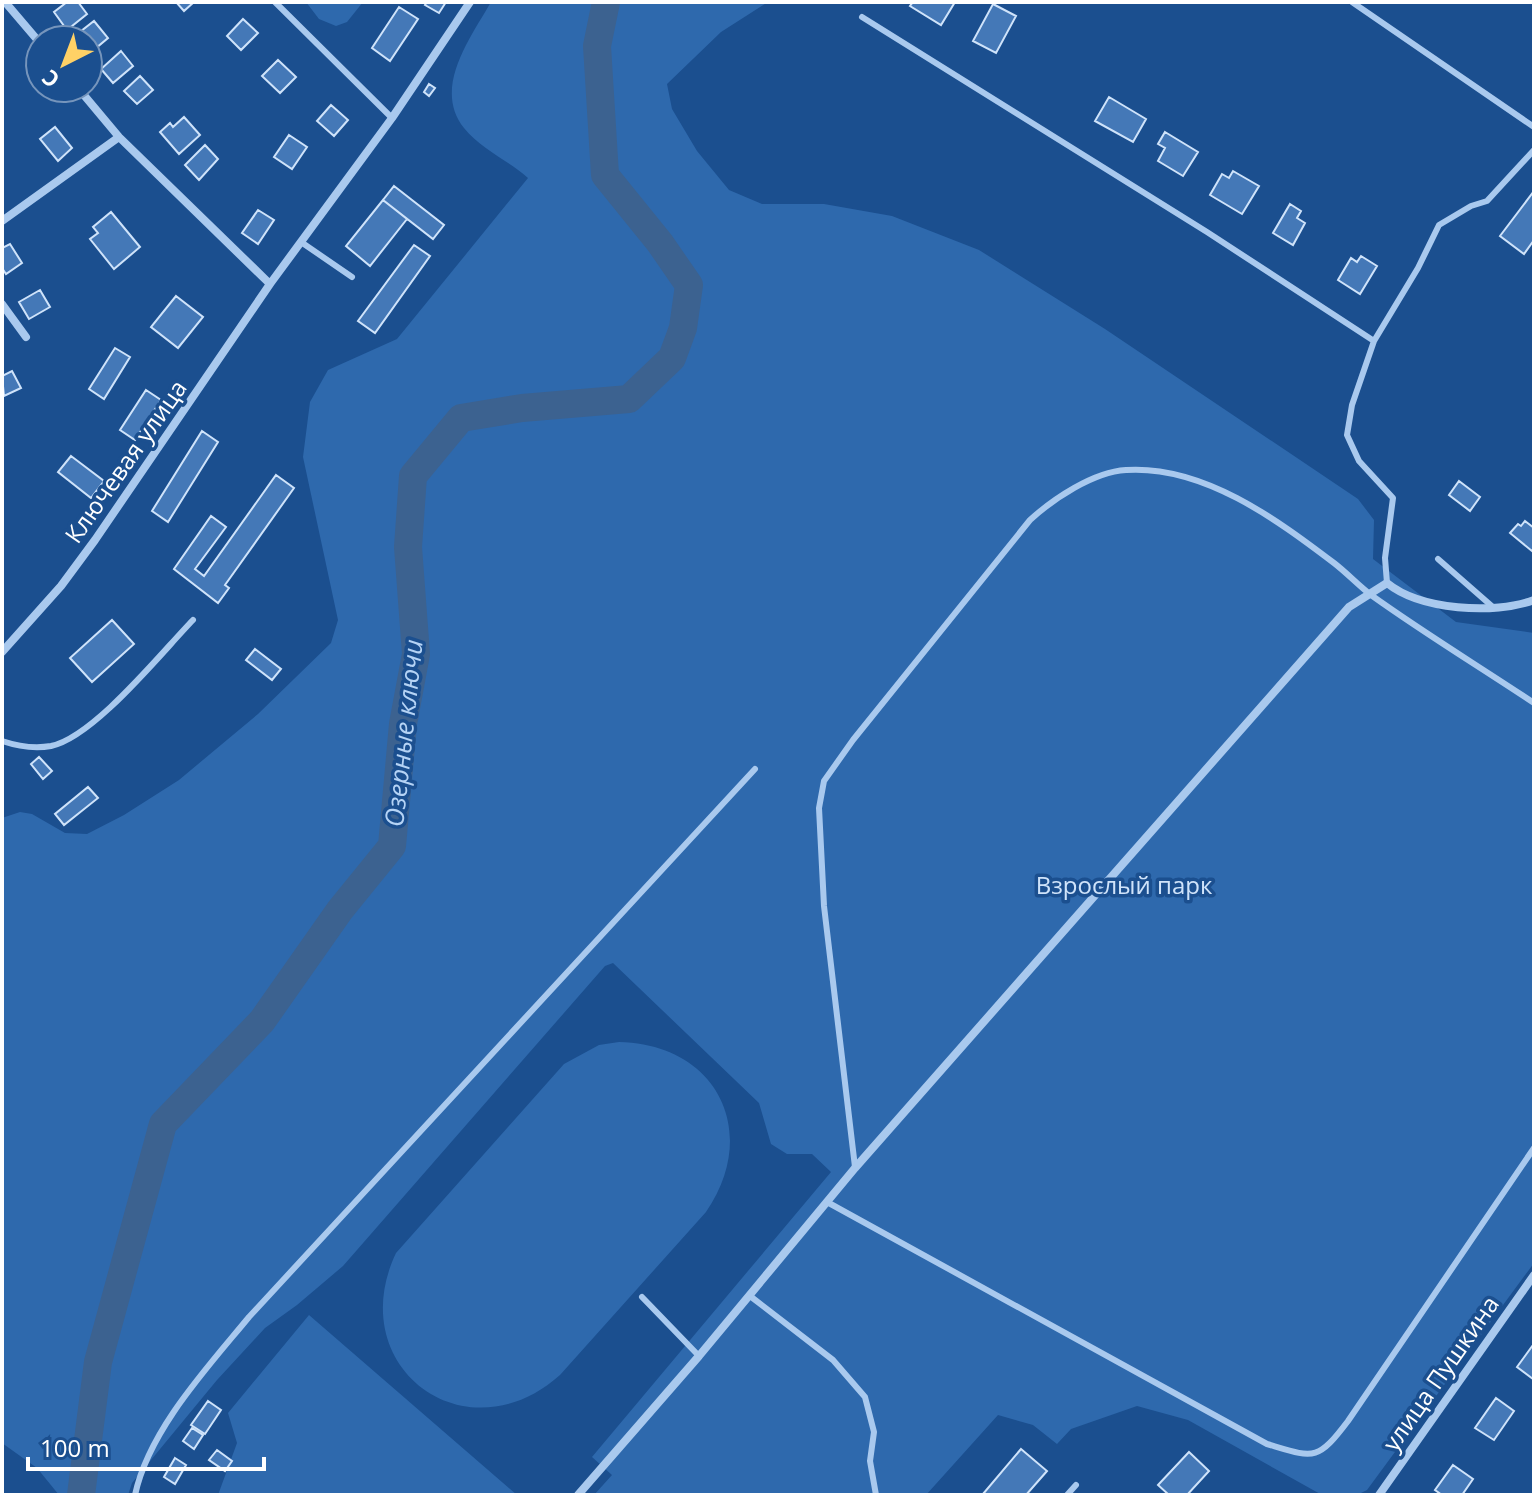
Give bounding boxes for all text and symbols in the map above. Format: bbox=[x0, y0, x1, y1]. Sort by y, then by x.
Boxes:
north arrow bbox=[24, 24, 104, 104]
text: С bbox=[35, 64, 65, 95]
street label: Ключевая улица bbox=[56, 373, 194, 549]
water label: Озерные ключи bbox=[375, 637, 431, 829]
park label: Взрослый парк bbox=[1036, 868, 1213, 901]
street label: улица Пушкина bbox=[1374, 1289, 1506, 1457]
scale bar bbox=[28, 1421, 264, 1471]
text: 100 m bbox=[40, 1431, 110, 1464]

